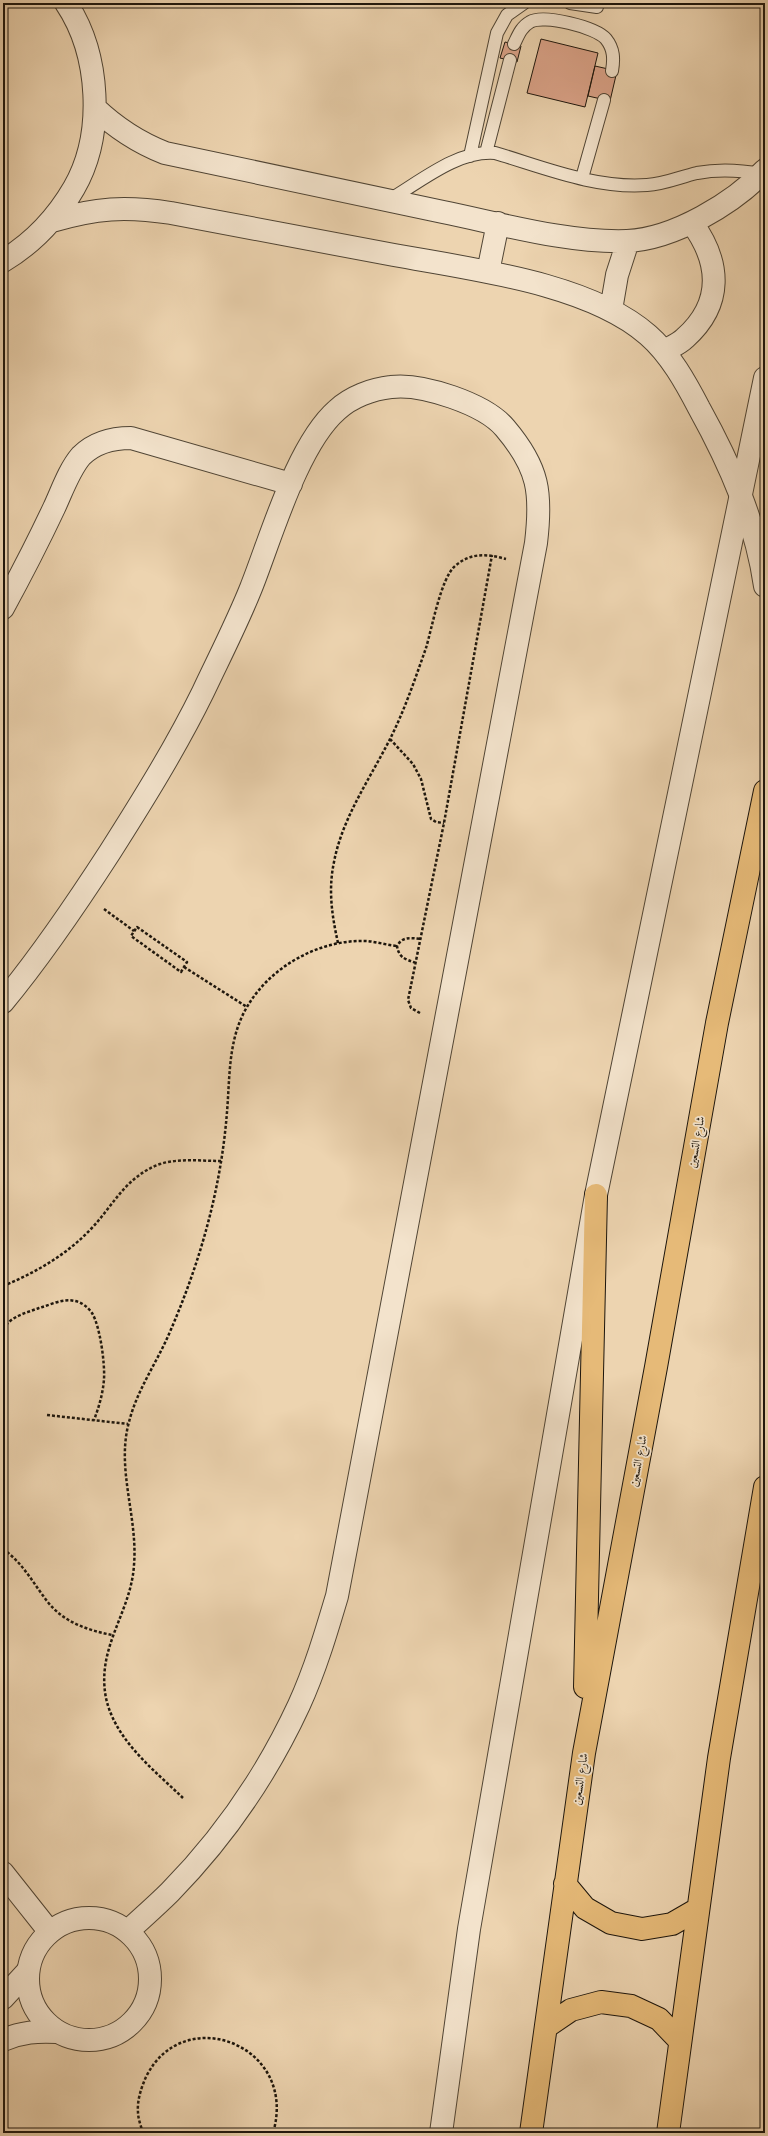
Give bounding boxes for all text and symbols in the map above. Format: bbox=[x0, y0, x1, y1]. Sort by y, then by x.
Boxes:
street label: شارع التسعين bbox=[687, 1115, 711, 1170]
street label: شارع التسعين bbox=[628, 1434, 654, 1489]
street label: شارع التسعين bbox=[571, 1752, 595, 1806]

